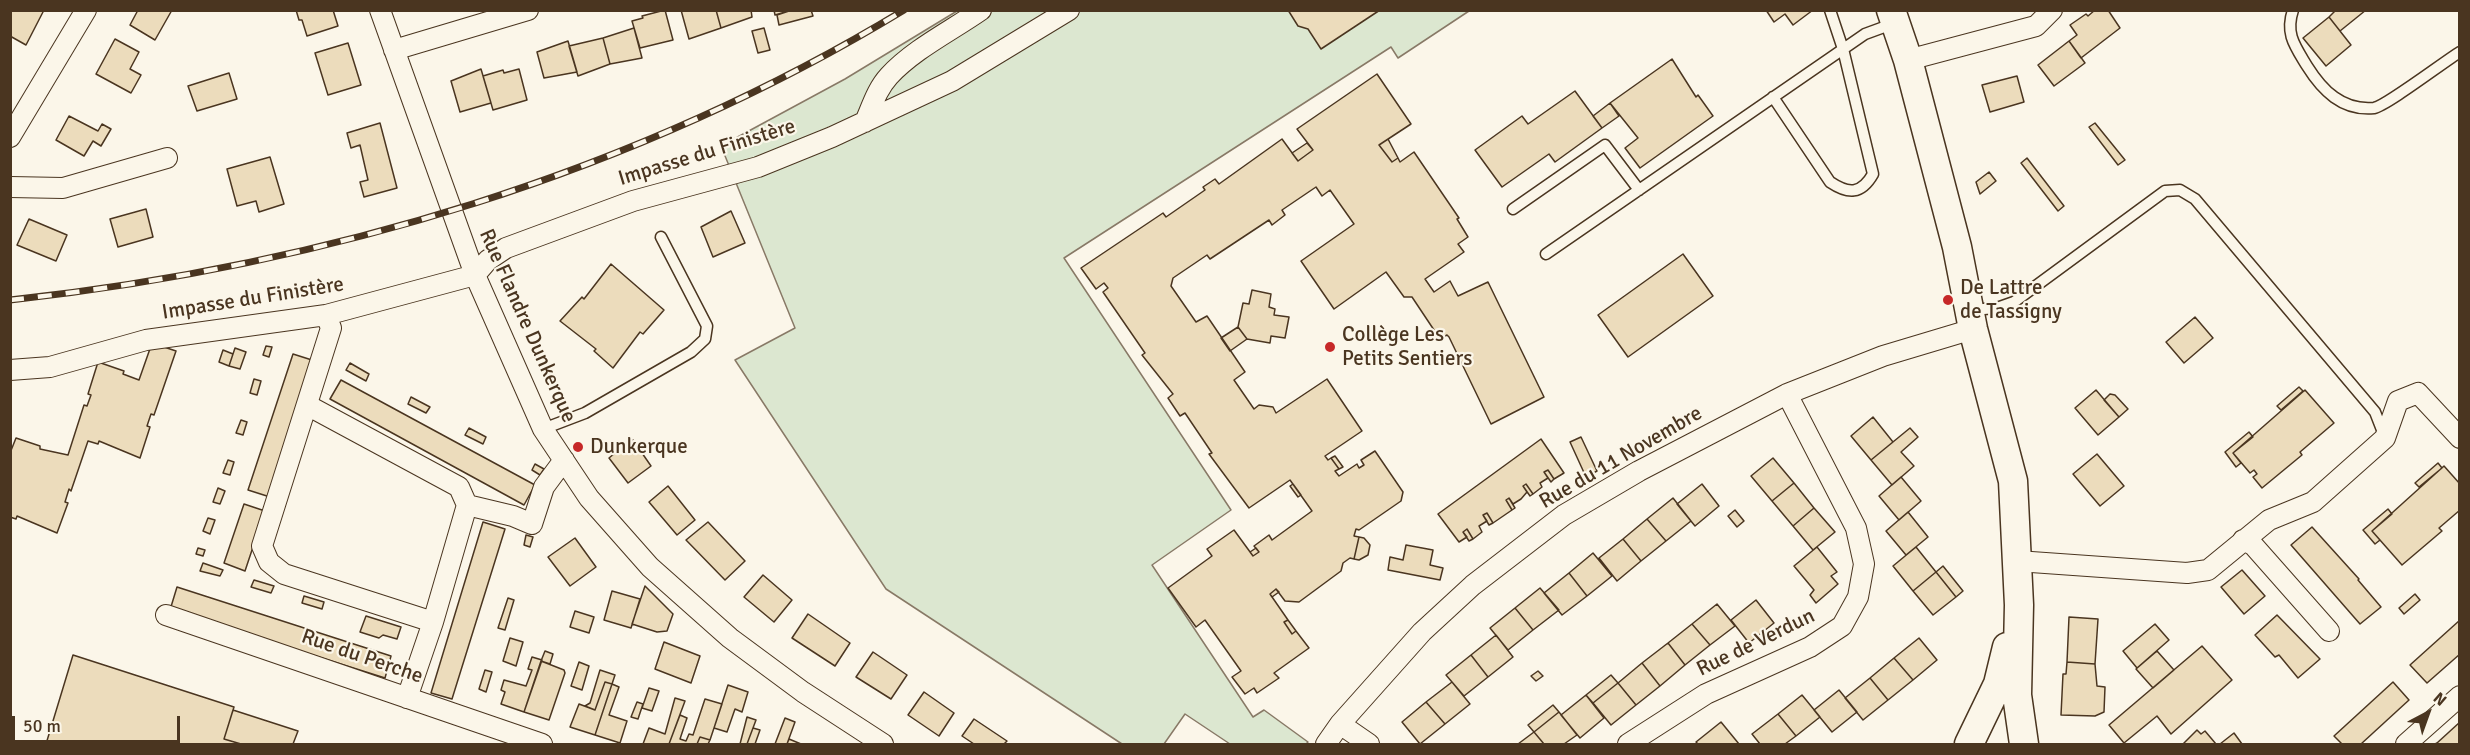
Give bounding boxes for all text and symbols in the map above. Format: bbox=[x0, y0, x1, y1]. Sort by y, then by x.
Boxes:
street label: Impasse du Finistère bbox=[615, 114, 799, 192]
street label: Rue Flandre Dunkerque bbox=[473, 225, 581, 427]
street label: Impasse du Finistère bbox=[160, 272, 346, 326]
place label: De Lattre de Tassigny bbox=[1960, 275, 2062, 325]
marker: De Lattre de Tassigny bbox=[1941, 293, 1955, 307]
place label: Collège Les Petits Sentiers bbox=[1342, 322, 1472, 372]
marker: Collège Les Petits Sentiers bbox=[1323, 340, 1337, 354]
street label: Rue du 11 Novembre bbox=[1535, 401, 1707, 515]
place label: Dunkerque bbox=[590, 434, 688, 460]
marker: Dunkerque bbox=[571, 440, 585, 454]
street label: Rue de Verdun bbox=[1693, 604, 1819, 682]
street label: Rue du Perche bbox=[298, 624, 426, 690]
north arrow bbox=[2398, 683, 2458, 743]
text: N bbox=[2429, 688, 2451, 711]
scale bar bbox=[15, 704, 183, 742]
text: 50 m bbox=[23, 715, 61, 737]

